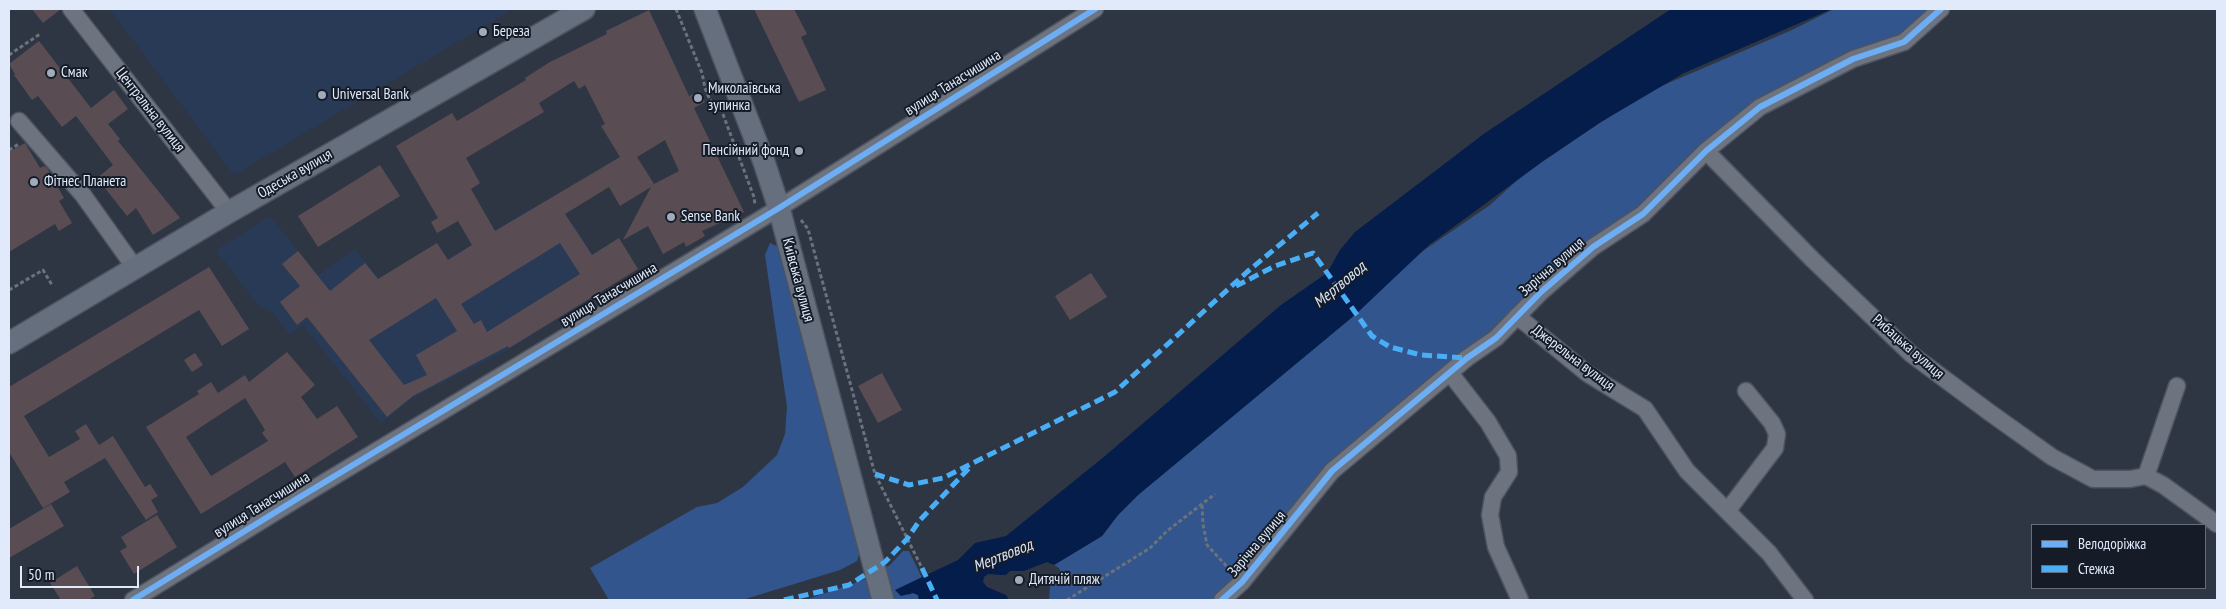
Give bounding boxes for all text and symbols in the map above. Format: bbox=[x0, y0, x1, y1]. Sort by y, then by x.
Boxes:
place label: Береза bbox=[493, 23, 530, 41]
marker: Береза bbox=[477, 26, 489, 38]
street label: вулиця Танасчишина bbox=[902, 46, 1004, 120]
place label: Смак bbox=[61, 64, 88, 82]
street label: Центральна вулиця bbox=[111, 64, 189, 156]
marker: Смак bbox=[45, 67, 57, 79]
place label: Миколаївська зупинка bbox=[708, 80, 781, 115]
place label: Universal Bank bbox=[332, 86, 409, 104]
marker: Universal Bank bbox=[316, 89, 328, 101]
marker: Миколаївська зупинка bbox=[692, 92, 704, 104]
place label: Пенсійний фонд bbox=[703, 142, 789, 160]
street label: Одеська вулиця bbox=[255, 145, 335, 203]
marker: Пенсійний фонд bbox=[793, 145, 805, 157]
place label: Фітнес Планета bbox=[44, 173, 126, 191]
marker: Фітнес Планета bbox=[28, 176, 40, 188]
place label: Sense Bank bbox=[681, 208, 740, 226]
marker: Sense Bank bbox=[665, 211, 677, 223]
street label: Зарічна вулиця bbox=[1516, 234, 1588, 300]
street label: Київська вулиця bbox=[778, 236, 818, 324]
water label: Мертвовод bbox=[1310, 258, 1370, 312]
street label: вулиця Танасчишина bbox=[557, 259, 661, 331]
street label: Рибацька вулиця bbox=[1868, 311, 1948, 383]
street label: Джерельна вулиця bbox=[1528, 321, 1618, 395]
street label: вулиця Танасчишина bbox=[211, 468, 313, 542]
street label: Зарічна вулиця bbox=[1224, 507, 1290, 581]
legend bbox=[2031, 524, 2206, 589]
text: Велодоріжка bbox=[2078, 534, 2146, 553]
water label: Мертвовод bbox=[970, 535, 1036, 577]
scale bar bbox=[22, 556, 141, 588]
text: Стежка bbox=[2078, 559, 2115, 578]
text: 50 m bbox=[28, 565, 54, 584]
place label: Дитячій пляж bbox=[1029, 571, 1100, 589]
marker: Дитячій пляж bbox=[1013, 574, 1025, 586]

